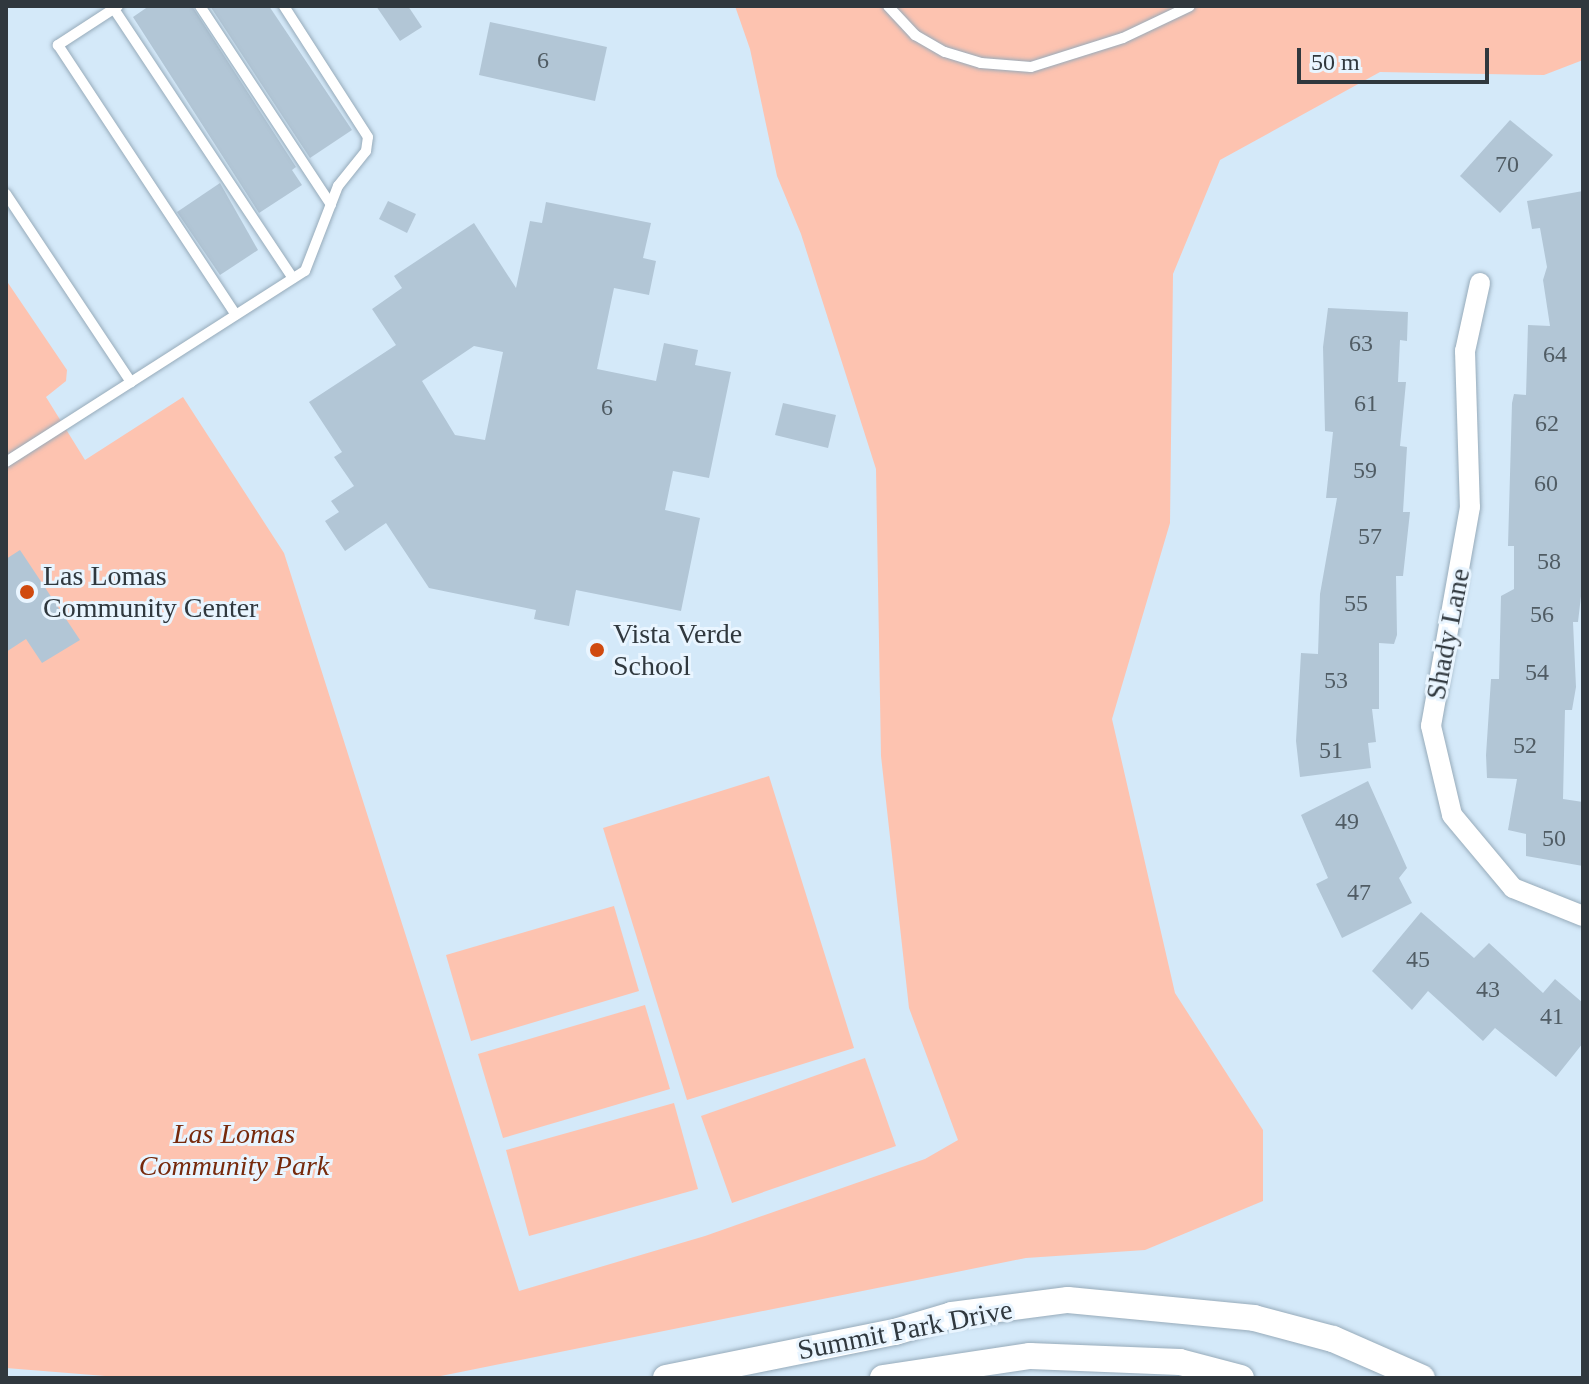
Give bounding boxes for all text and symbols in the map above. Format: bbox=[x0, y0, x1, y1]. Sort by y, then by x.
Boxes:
scale bar bbox=[1301, 32, 1493, 82]
house number: 6 bbox=[537, 47, 549, 75]
text: 50 m bbox=[1311, 49, 1360, 75]
house number: 70 bbox=[1495, 151, 1519, 179]
house number: 63 bbox=[1349, 330, 1373, 358]
house number: 64 bbox=[1543, 341, 1567, 369]
house number: 61 bbox=[1354, 390, 1378, 418]
house number: 6 bbox=[601, 394, 613, 422]
house number: 62 bbox=[1535, 410, 1559, 438]
house number: 59 bbox=[1353, 457, 1377, 485]
house number: 60 bbox=[1534, 470, 1558, 498]
house number: 57 bbox=[1358, 523, 1382, 551]
house number: 58 bbox=[1537, 548, 1561, 576]
place label: Las Lomas Community Center bbox=[43, 559, 258, 625]
street label: Shady Lane bbox=[1419, 566, 1477, 702]
marker: Las Lomas Community Center bbox=[18, 583, 36, 601]
house number: 55 bbox=[1344, 590, 1368, 618]
house number: 56 bbox=[1530, 601, 1554, 629]
place label: Vista Verde School bbox=[613, 617, 743, 683]
marker: Vista Verde School bbox=[588, 641, 606, 659]
house number: 54 bbox=[1525, 659, 1549, 687]
house number: 53 bbox=[1324, 667, 1348, 695]
house number: 52 bbox=[1513, 732, 1537, 760]
house number: 51 bbox=[1319, 737, 1343, 765]
house number: 49 bbox=[1335, 808, 1359, 836]
house number: 50 bbox=[1542, 825, 1566, 853]
house number: 47 bbox=[1347, 879, 1371, 907]
house number: 45 bbox=[1406, 946, 1430, 974]
house number: 43 bbox=[1476, 976, 1500, 1004]
house number: 41 bbox=[1540, 1003, 1564, 1031]
park label: Las Lomas Community Park bbox=[139, 1117, 329, 1183]
street label: Summit Park Drive bbox=[795, 1293, 1015, 1367]

